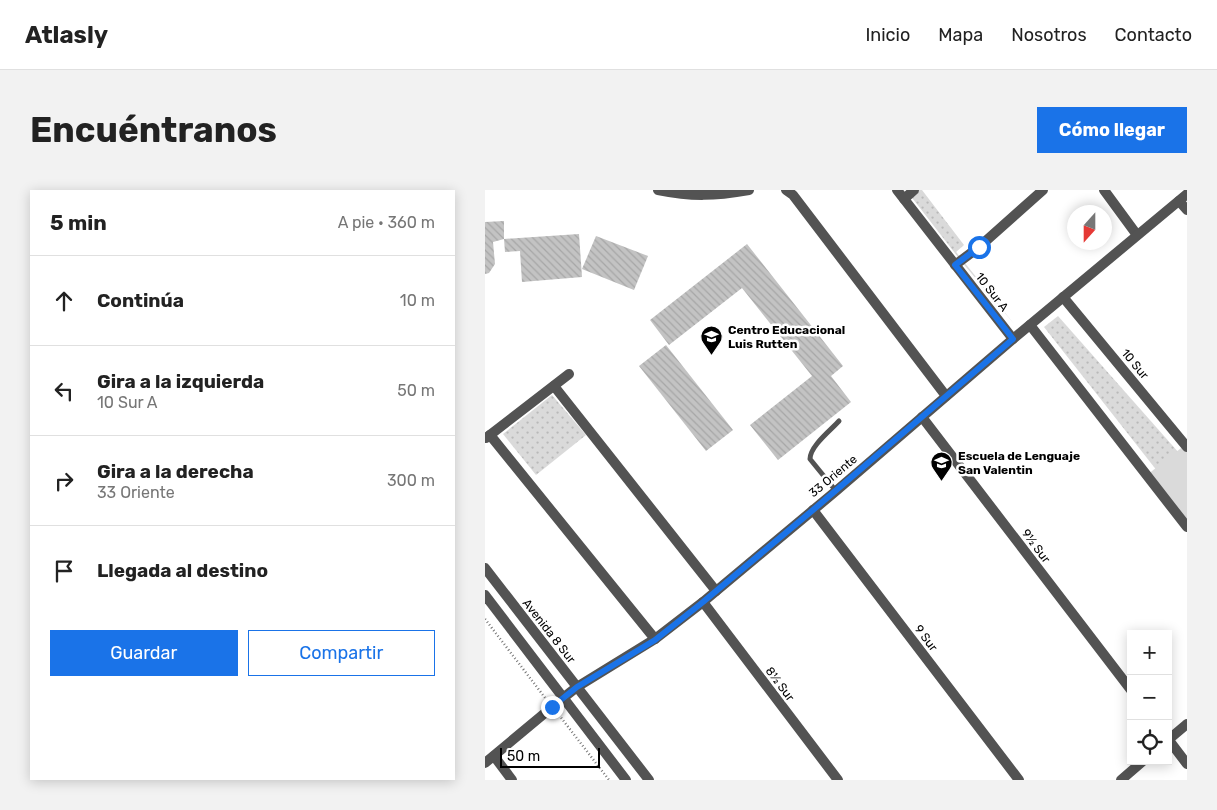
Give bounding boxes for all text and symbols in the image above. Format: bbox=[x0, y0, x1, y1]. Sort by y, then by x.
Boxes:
text: Atlasly bbox=[25, 21, 108, 49]
text: Inicio bbox=[865, 24, 910, 46]
text: Mapa bbox=[938, 24, 983, 46]
text: Nosotros bbox=[1011, 24, 1087, 46]
text: Contacto bbox=[1115, 24, 1192, 46]
button: Cómo llegar bbox=[1037, 107, 1187, 153]
text: Encuéntranos bbox=[30, 109, 277, 151]
north arrow bbox=[1067, 205, 1112, 250]
text: 5 min bbox=[50, 210, 107, 235]
text: A pie · 360 m bbox=[338, 213, 435, 232]
route start bbox=[968, 236, 991, 259]
street label: 10 Sur A bbox=[973, 270, 1011, 314]
icon: ahead bbox=[50, 287, 78, 315]
text: Continúa bbox=[97, 289, 184, 312]
text: 10 m bbox=[400, 291, 435, 310]
place label: Centro Educacional Luis Rutten bbox=[728, 323, 845, 351]
school or university icon: Centro Educacional Luis Rutten bbox=[700, 325, 724, 356]
street label: 10 Sur bbox=[1118, 346, 1152, 382]
text: Gira a la izquierda bbox=[97, 370, 264, 393]
icon: left bbox=[50, 377, 78, 405]
text: 50 m bbox=[397, 381, 435, 400]
text: 10 Sur A bbox=[97, 393, 157, 412]
place label: Escuela de Lenguaje San Valentin bbox=[958, 449, 1080, 477]
school or university icon: Escuela de Lenguaje San Valentin bbox=[930, 451, 954, 482]
street label: 33 Oriente bbox=[806, 452, 860, 500]
text: Gira a la derecha bbox=[97, 460, 254, 483]
icon: right bbox=[50, 467, 78, 495]
text: 300 m bbox=[387, 471, 435, 490]
text: 33 Oriente bbox=[97, 483, 175, 502]
street label: 9½ Sur bbox=[1019, 526, 1053, 566]
icon: arrive bbox=[50, 557, 78, 585]
text: Llegada al destino bbox=[97, 559, 268, 582]
street label: Avenida 8 Sur bbox=[520, 596, 579, 666]
street label: 9 Sur bbox=[912, 622, 941, 654]
button: Guardar bbox=[50, 630, 238, 676]
button: Compartir bbox=[248, 630, 435, 676]
map controls bbox=[1127, 630, 1172, 765]
button: + bbox=[1127, 630, 1172, 675]
street label: 8½ Sur bbox=[763, 664, 798, 704]
button: − bbox=[1127, 675, 1172, 720]
route end bbox=[541, 696, 564, 719]
button: locate bbox=[1127, 720, 1172, 765]
scale bar bbox=[500, 745, 600, 768]
text: 50 m bbox=[507, 748, 540, 765]

